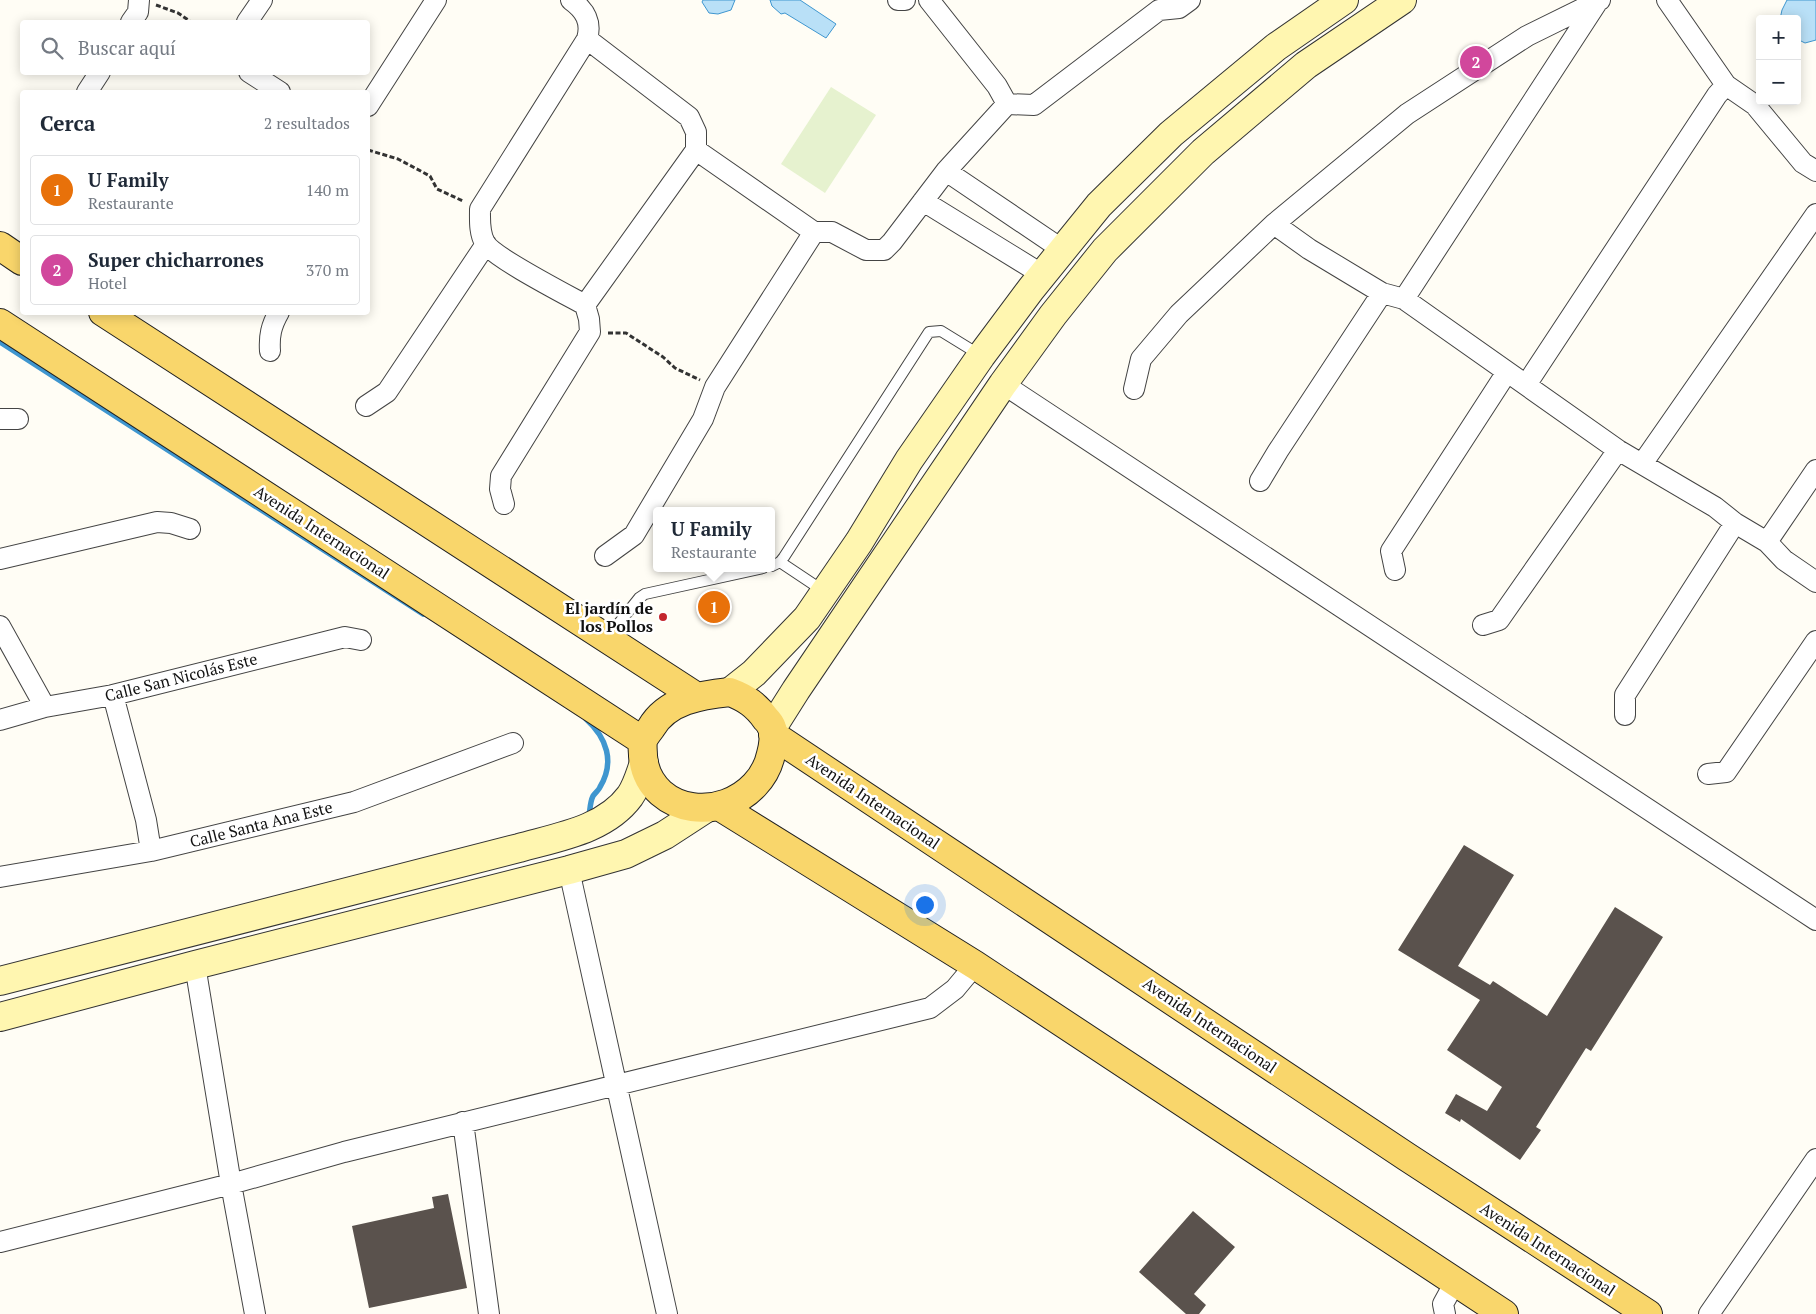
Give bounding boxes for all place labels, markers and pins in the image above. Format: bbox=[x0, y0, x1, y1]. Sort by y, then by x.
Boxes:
pin: 2 bbox=[1460, 43, 1492, 81]
pin: 1 bbox=[698, 588, 730, 626]
place label: El jardín de los Pollos bbox=[565, 597, 653, 637]
marker: El jardín de los Pollos bbox=[657, 611, 669, 623]

